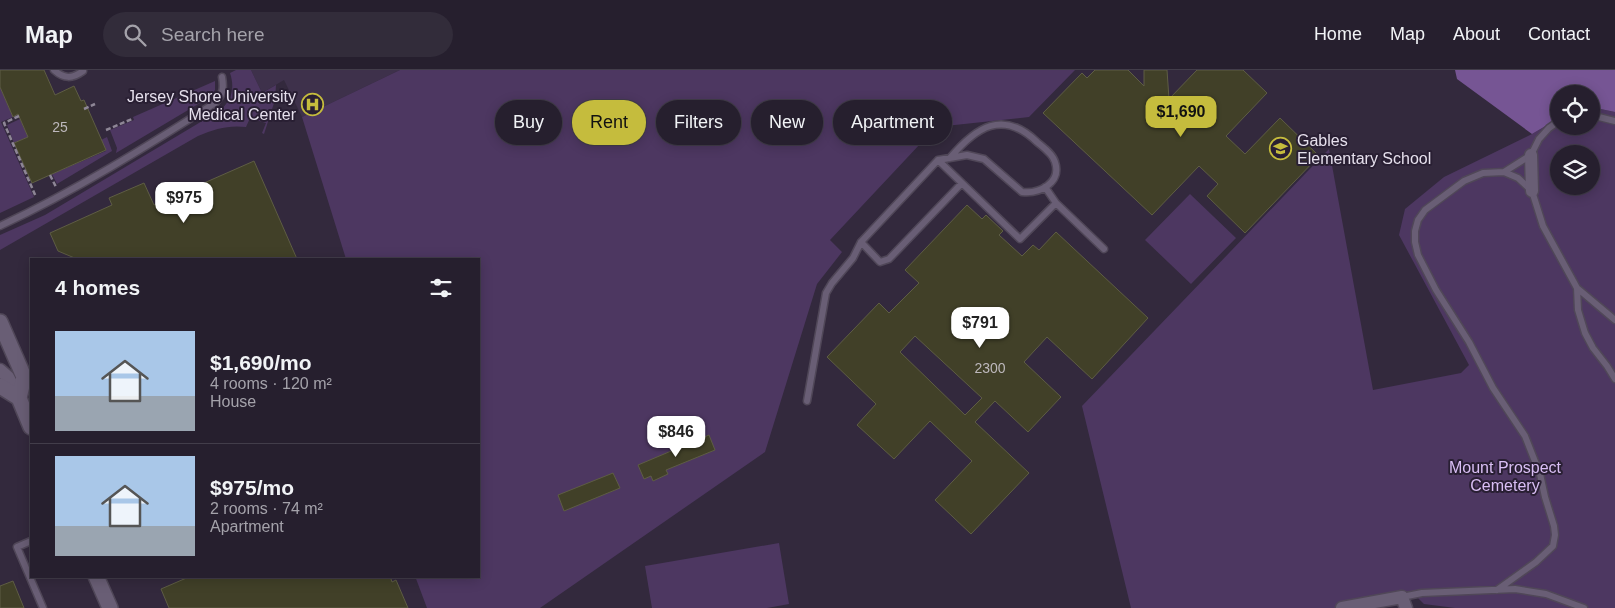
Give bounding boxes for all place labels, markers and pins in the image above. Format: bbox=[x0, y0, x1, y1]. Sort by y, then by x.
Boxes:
place label: Jersey Shore University Medical Center bbox=[127, 88, 297, 123]
hospital icon: Jersey Shore University Medical Center bbox=[300, 93, 324, 117]
pin: $1,690 bbox=[1140, 96, 1222, 138]
place label: Gables Elementary School bbox=[1297, 132, 1431, 167]
school or university icon: Gables Elementary School bbox=[1269, 137, 1293, 161]
pin: $975 bbox=[154, 182, 214, 224]
pin: $791 bbox=[950, 306, 1010, 349]
pin: $846 bbox=[646, 416, 706, 458]

